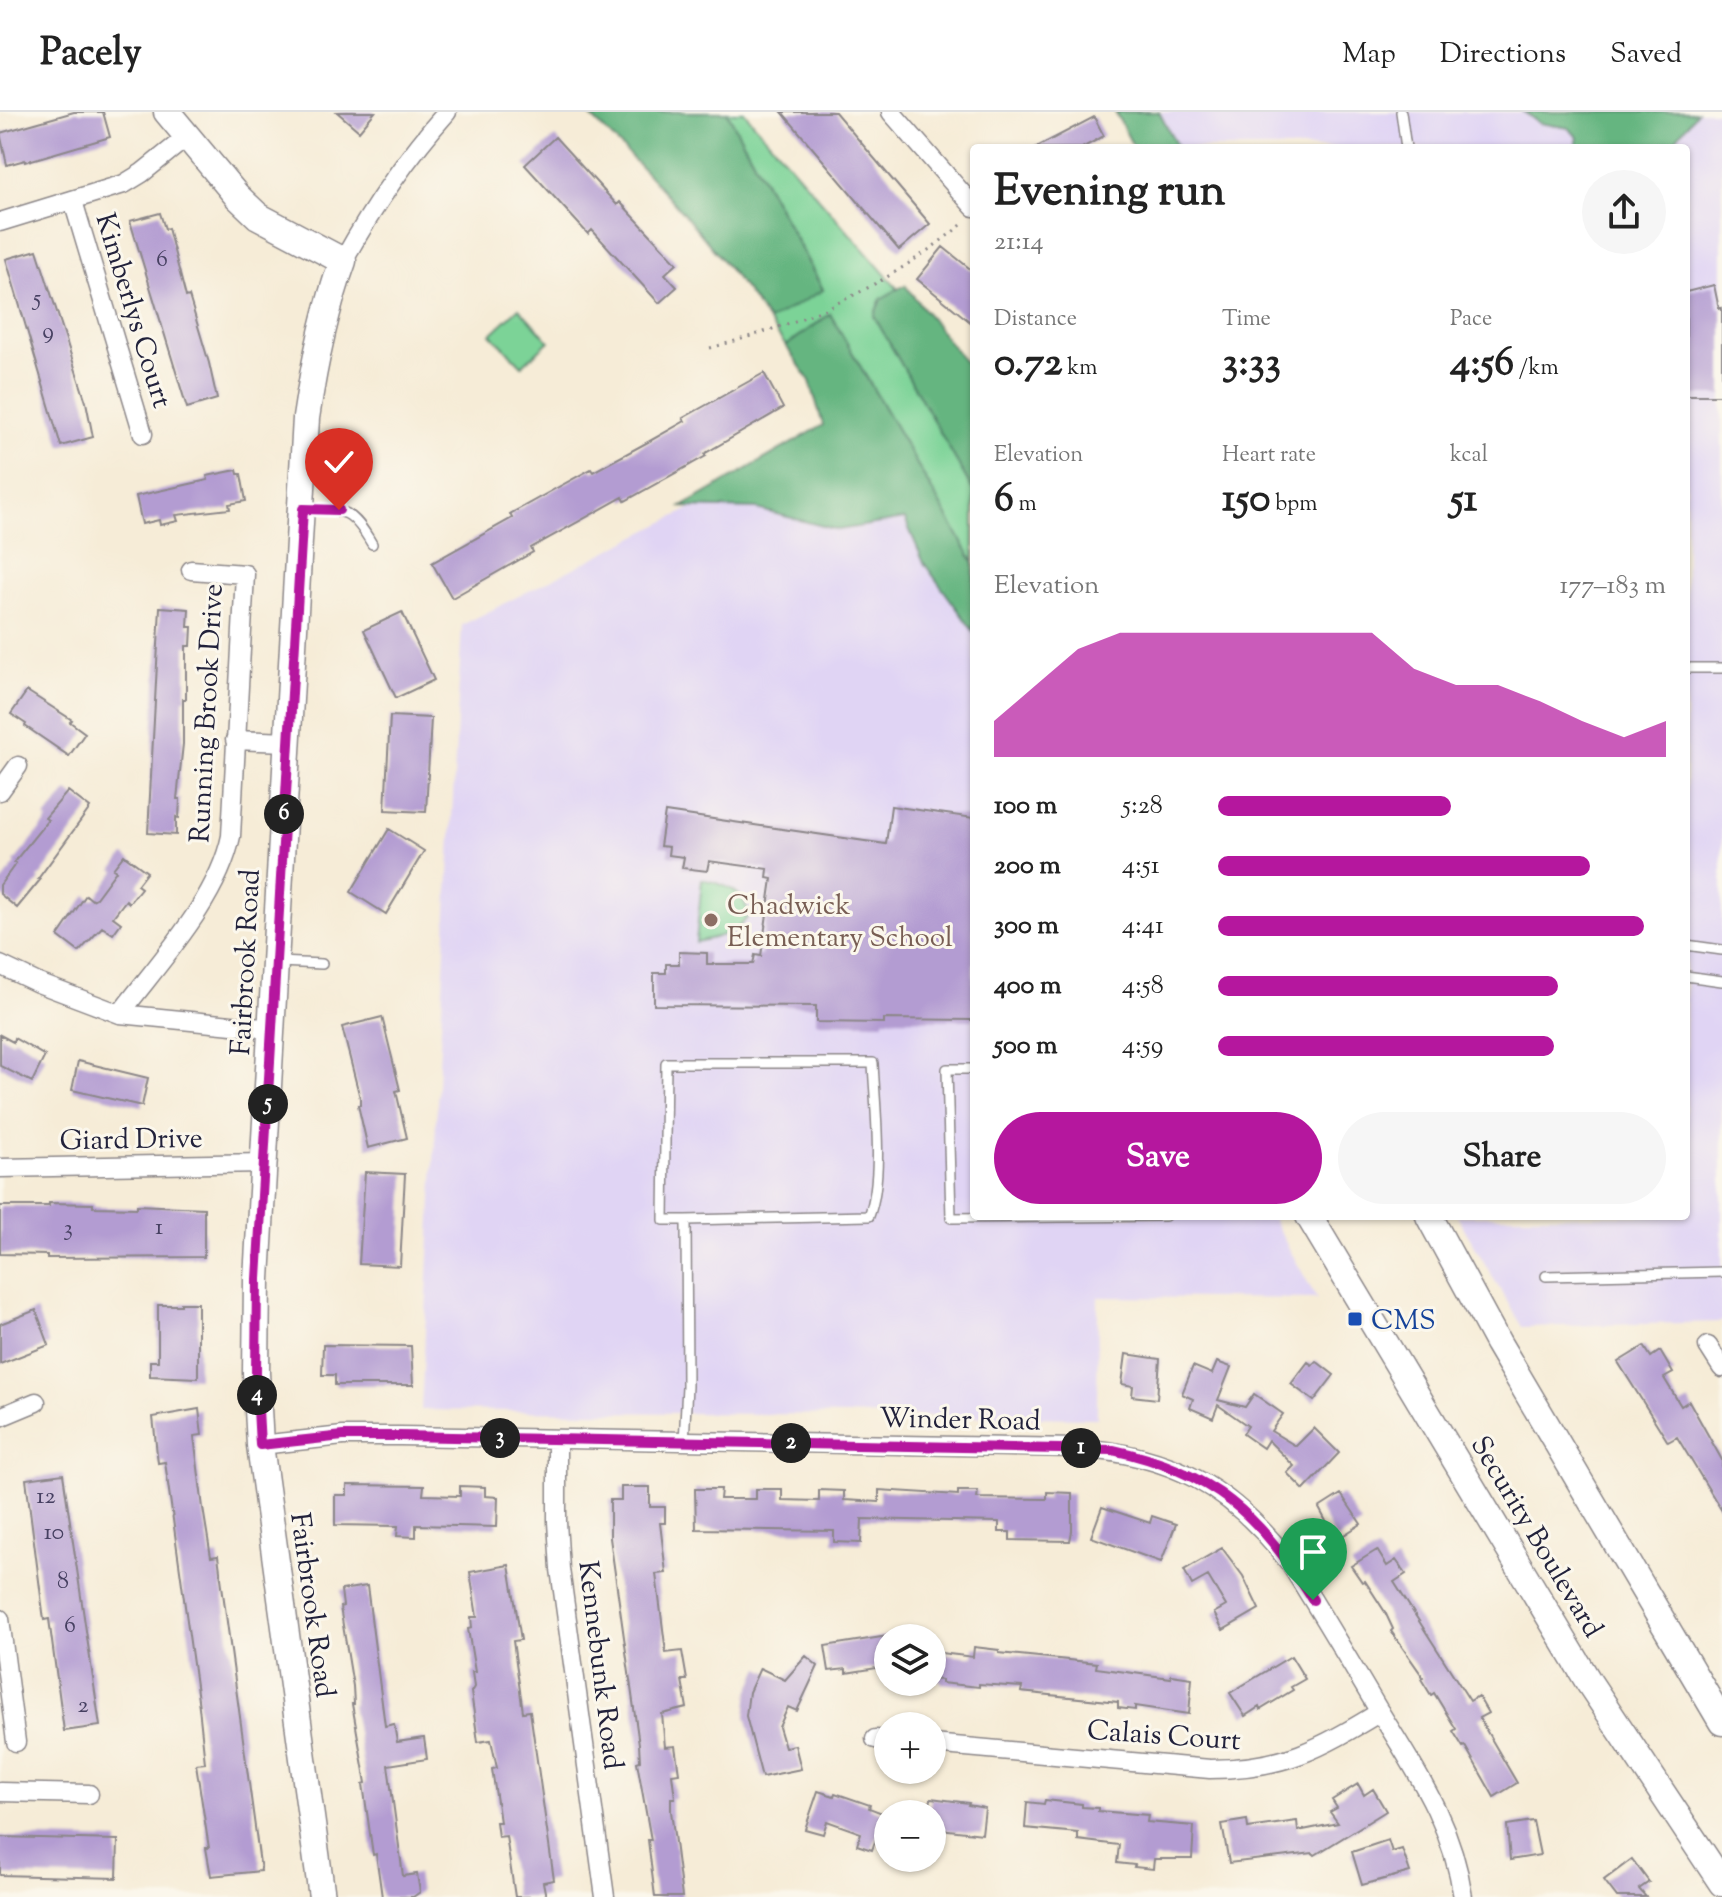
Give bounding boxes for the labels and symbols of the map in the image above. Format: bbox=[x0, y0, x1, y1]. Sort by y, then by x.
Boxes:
street label: Kimberlys Court bbox=[84, 209, 181, 414]
house number: 6 bbox=[156, 243, 168, 277]
house number: 5 bbox=[31, 282, 41, 316]
house number: 9 bbox=[42, 315, 54, 349]
pin bbox=[305, 428, 373, 510]
street label: Running Brook Drive bbox=[181, 582, 235, 844]
pin: 6 bbox=[264, 794, 304, 834]
street label: Fairbrook Road bbox=[222, 868, 272, 1056]
place label: Chadwick Elementary School bbox=[727, 887, 953, 959]
marker: Chadwick Elementary School bbox=[702, 911, 720, 929]
pin: 5 bbox=[248, 1084, 288, 1124]
street label: Giard Drive bbox=[59, 1120, 203, 1162]
house number: 1 bbox=[155, 1211, 163, 1245]
house number: 3 bbox=[63, 1212, 73, 1246]
place label: CMS bbox=[1371, 1302, 1436, 1342]
marker: CMS bbox=[1346, 1310, 1364, 1328]
pin: 4 bbox=[237, 1375, 277, 1415]
street label: Winder Road bbox=[879, 1400, 1041, 1442]
pin: 3 bbox=[480, 1418, 520, 1458]
pin: 2 bbox=[771, 1423, 811, 1463]
pin: 1 bbox=[1061, 1428, 1101, 1468]
street label: Security Boulevard bbox=[1459, 1429, 1612, 1646]
house number: 12 bbox=[36, 1480, 56, 1514]
street label: Fairbrook Road bbox=[278, 1510, 344, 1701]
house number: 10 bbox=[44, 1516, 64, 1550]
pin bbox=[1279, 1518, 1347, 1600]
street label: Kennebunk Road bbox=[566, 1559, 632, 1772]
house number: 8 bbox=[57, 1565, 69, 1599]
house number: 6 bbox=[64, 1609, 76, 1643]
house number: 2 bbox=[77, 1689, 89, 1723]
street label: Calais Court bbox=[1086, 1712, 1242, 1762]

